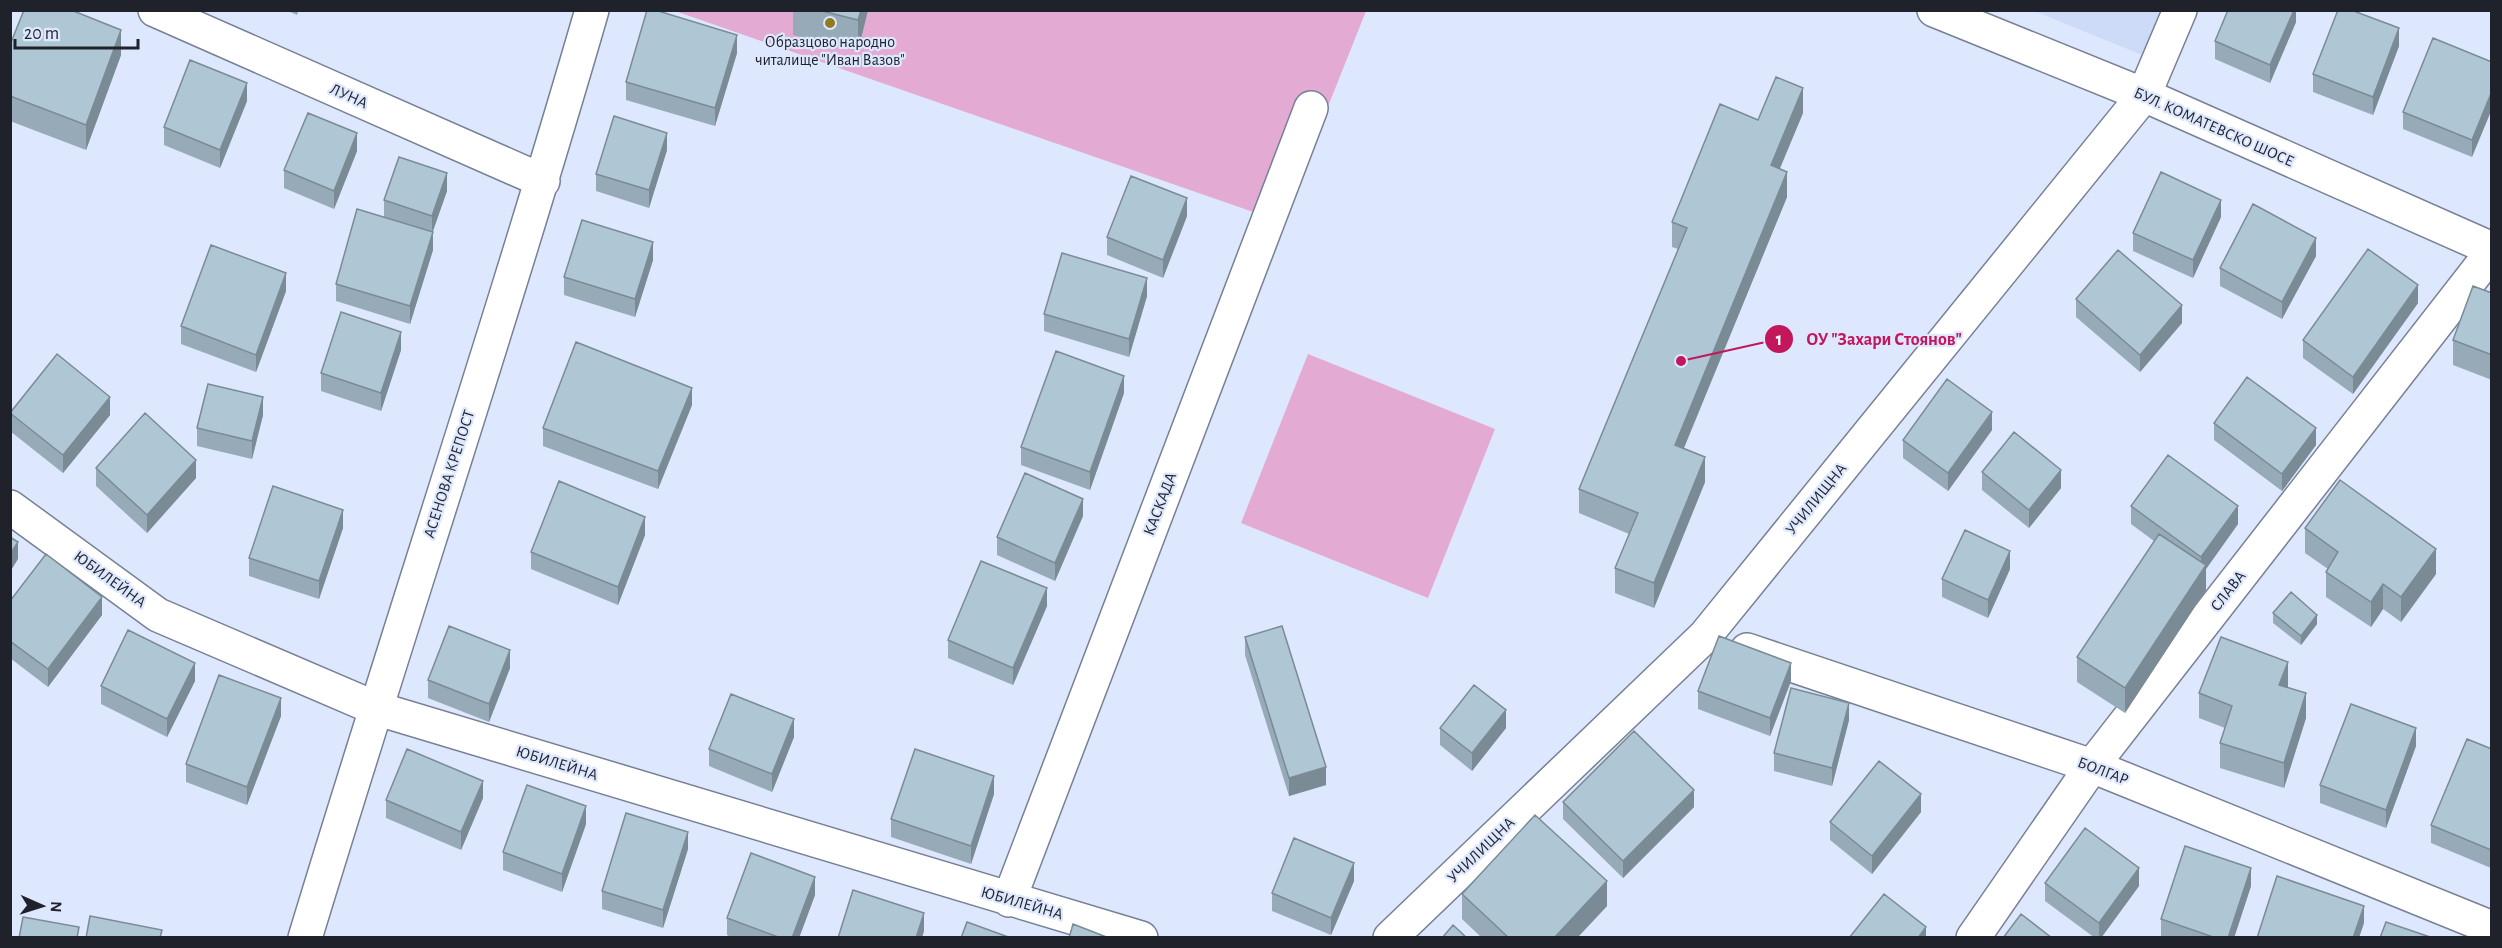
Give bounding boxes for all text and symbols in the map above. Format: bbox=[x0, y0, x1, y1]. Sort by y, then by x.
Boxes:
scale bar bbox=[15, 12, 138, 50]
marker: Образцово народно читалище "Иван Вазов" bbox=[823, 16, 837, 30]
text: 20 m bbox=[24, 25, 59, 43]
place label: Образцово народно читалище "Иван Вазов" bbox=[755, 34, 905, 68]
street label: ЛУНА bbox=[328, 81, 371, 112]
street label: БУЛ. КОМАТЕВСКО ШОСЕ bbox=[2132, 84, 2296, 170]
callout: ОУ "Захари Стоянов" bbox=[1764, 321, 1974, 357]
text: 1 bbox=[1776, 331, 1782, 349]
text: ОУ "Захари Стоянов" bbox=[1806, 331, 1962, 349]
street label: АСЕНОВА КРЕПОСТ bbox=[421, 408, 477, 540]
street label: УЧИЛИЩНА bbox=[1783, 460, 1850, 538]
street label: КАСКАДА bbox=[1141, 470, 1180, 538]
street label: ЮБИЛЕЙНА bbox=[71, 547, 150, 611]
street label: СЛАВА bbox=[2207, 567, 2249, 614]
street label: ЮБИЛЕЙНА bbox=[514, 742, 601, 783]
street label: БОЛГАР bbox=[2075, 754, 2131, 788]
street label: УЧИЛИЩНА bbox=[1444, 814, 1518, 886]
north arrow bbox=[12, 876, 72, 936]
street label: ЮБИЛЕЙНА bbox=[979, 883, 1066, 923]
text: N bbox=[48, 901, 64, 913]

